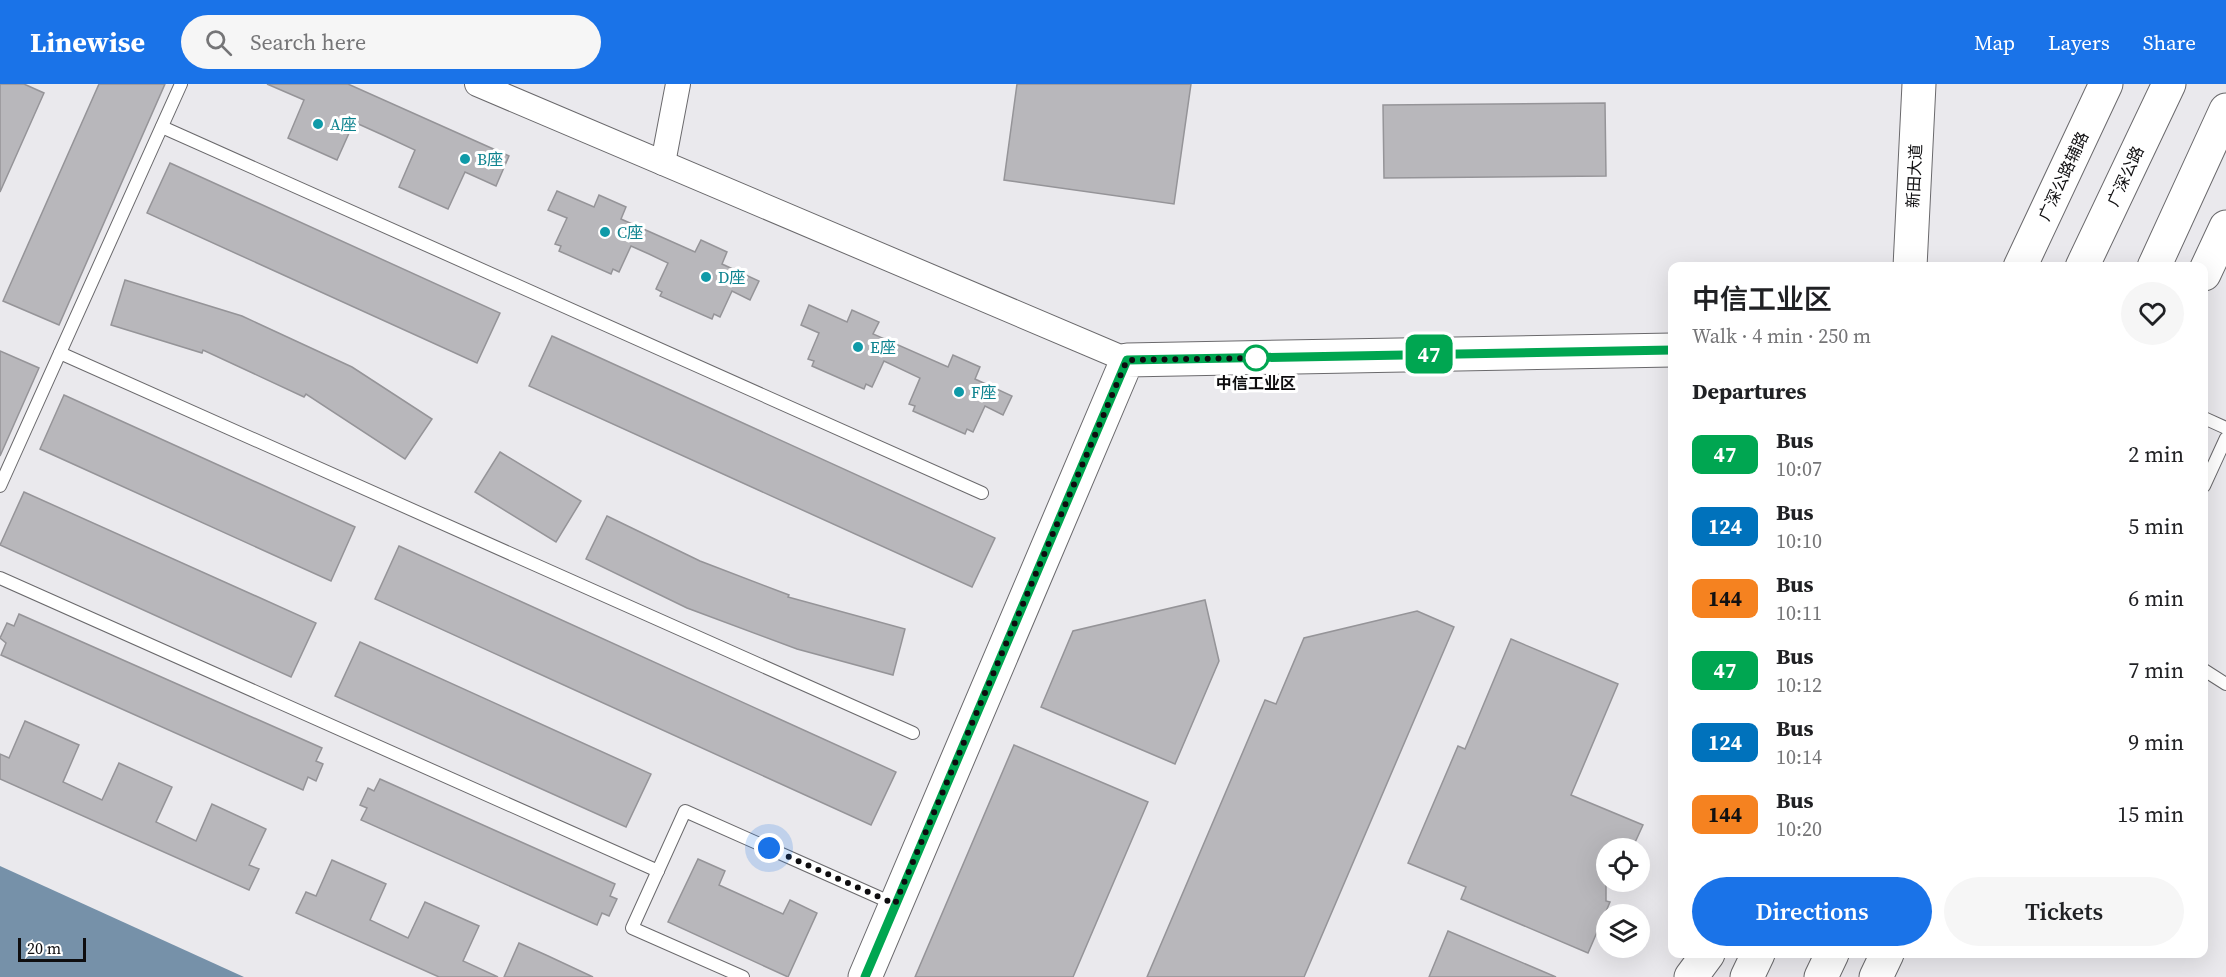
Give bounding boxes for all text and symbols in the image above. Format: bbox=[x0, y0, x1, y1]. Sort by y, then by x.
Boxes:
search box bbox=[181, 15, 601, 69]
text: Linewise bbox=[30, 23, 145, 61]
icon: search bbox=[202, 26, 235, 59]
text: Search here bbox=[250, 27, 366, 57]
text: Map bbox=[1974, 28, 2015, 57]
text: Layers bbox=[2048, 28, 2110, 57]
text: Share bbox=[2143, 28, 2196, 57]
place label: A座 bbox=[330, 113, 357, 135]
marker: A座 bbox=[311, 117, 325, 131]
street label: 广深公路辅路 bbox=[2033, 128, 2093, 224]
street label: 广深公路 bbox=[2102, 142, 2148, 210]
street label: 新田大道 bbox=[1901, 143, 1927, 209]
place label: B座 bbox=[477, 148, 503, 170]
marker: B座 bbox=[458, 152, 472, 166]
place label: C座 bbox=[617, 221, 643, 243]
marker: C座 bbox=[598, 225, 612, 239]
place label: D座 bbox=[718, 266, 745, 288]
marker: D座 bbox=[699, 270, 713, 284]
text: 中信工业区 bbox=[1692, 280, 1832, 318]
button: heart bbox=[2121, 282, 2184, 345]
text: Walk · 4 min · 250 m bbox=[1692, 322, 1871, 350]
line badge: 47 bbox=[1402, 334, 1456, 374]
place label: E座 bbox=[870, 336, 896, 358]
marker: E座 bbox=[851, 340, 865, 354]
text: 47 bbox=[1418, 340, 1440, 369]
marker: 中信工业区 bbox=[1243, 345, 1269, 371]
place label: 中信工业区 bbox=[1216, 372, 1296, 394]
text: Departures bbox=[1692, 376, 1806, 406]
place label: F座 bbox=[971, 381, 996, 403]
marker: F座 bbox=[952, 385, 966, 399]
text: Bus bbox=[1776, 425, 1813, 455]
text: 2 min bbox=[2128, 439, 2184, 469]
text: 47 bbox=[1714, 440, 1736, 469]
text: 10:07 bbox=[1776, 455, 1822, 483]
text: Bus bbox=[1776, 497, 1813, 527]
text: 5 min bbox=[2128, 511, 2184, 541]
text: 124 bbox=[1708, 512, 1742, 541]
text: 10:10 bbox=[1776, 527, 1822, 555]
text: Bus bbox=[1776, 569, 1813, 599]
text: 6 min bbox=[2128, 583, 2184, 613]
text: 144 bbox=[1708, 584, 1742, 613]
text: 10:11 bbox=[1776, 599, 1822, 627]
text: Bus bbox=[1776, 641, 1813, 671]
text: 7 min bbox=[2128, 655, 2184, 685]
text: 47 bbox=[1714, 656, 1736, 685]
text: 10:12 bbox=[1776, 671, 1822, 699]
text: Bus bbox=[1776, 713, 1813, 743]
text: 9 min bbox=[2128, 727, 2184, 757]
text: 124 bbox=[1708, 728, 1742, 757]
text: 10:14 bbox=[1776, 743, 1822, 771]
text: Bus bbox=[1776, 785, 1813, 815]
text: 15 min bbox=[2117, 799, 2184, 829]
text: 144 bbox=[1708, 800, 1742, 829]
text: 10:20 bbox=[1776, 815, 1822, 843]
your location bbox=[754, 833, 784, 863]
map controls bbox=[1596, 838, 1650, 958]
button: locate bbox=[1596, 838, 1650, 892]
button: Directions bbox=[1692, 877, 1932, 946]
button: Tickets bbox=[1944, 877, 2184, 946]
button: layers bbox=[1596, 904, 1650, 958]
scale bar bbox=[18, 935, 86, 962]
text: 20 m bbox=[27, 937, 61, 959]

